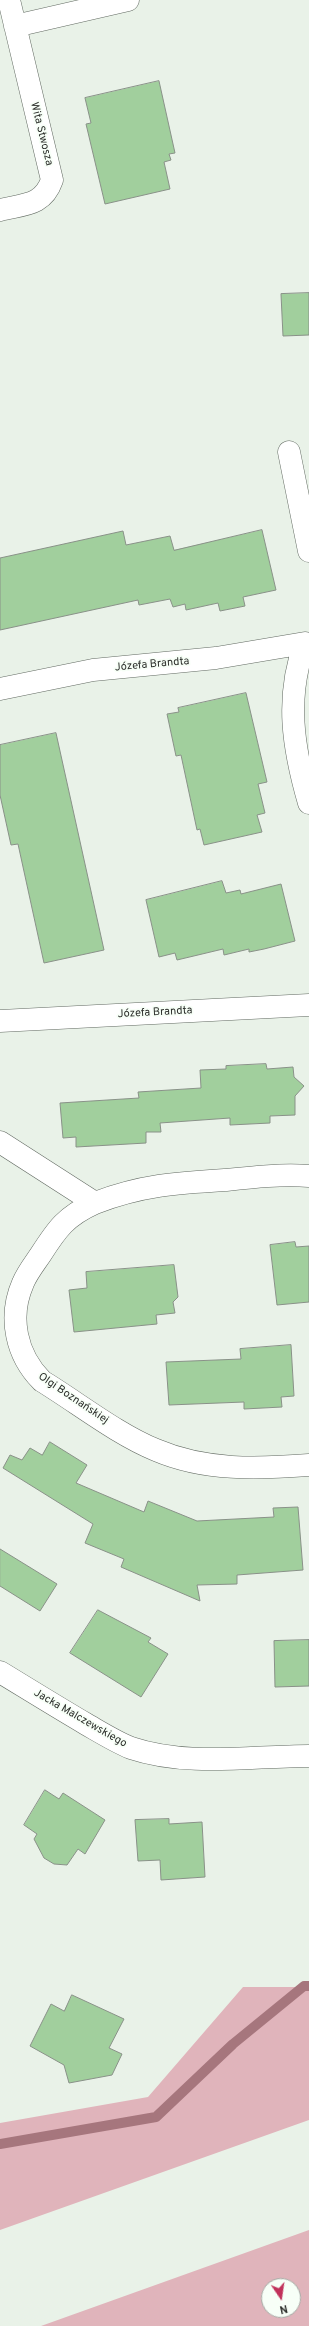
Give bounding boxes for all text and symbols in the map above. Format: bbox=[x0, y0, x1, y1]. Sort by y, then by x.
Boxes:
street label: Wita Stwosza bbox=[27, 101, 55, 167]
street label: Józefa Brandta bbox=[114, 655, 190, 675]
street label: Józefa Brandta bbox=[117, 1004, 193, 1022]
street label: Olgi Boznańskiej bbox=[35, 1371, 111, 1427]
street label: Jacka Malczewskiego bbox=[31, 1687, 129, 1751]
north arrow bbox=[261, 2278, 301, 2318]
text: N bbox=[278, 2301, 289, 2316]

